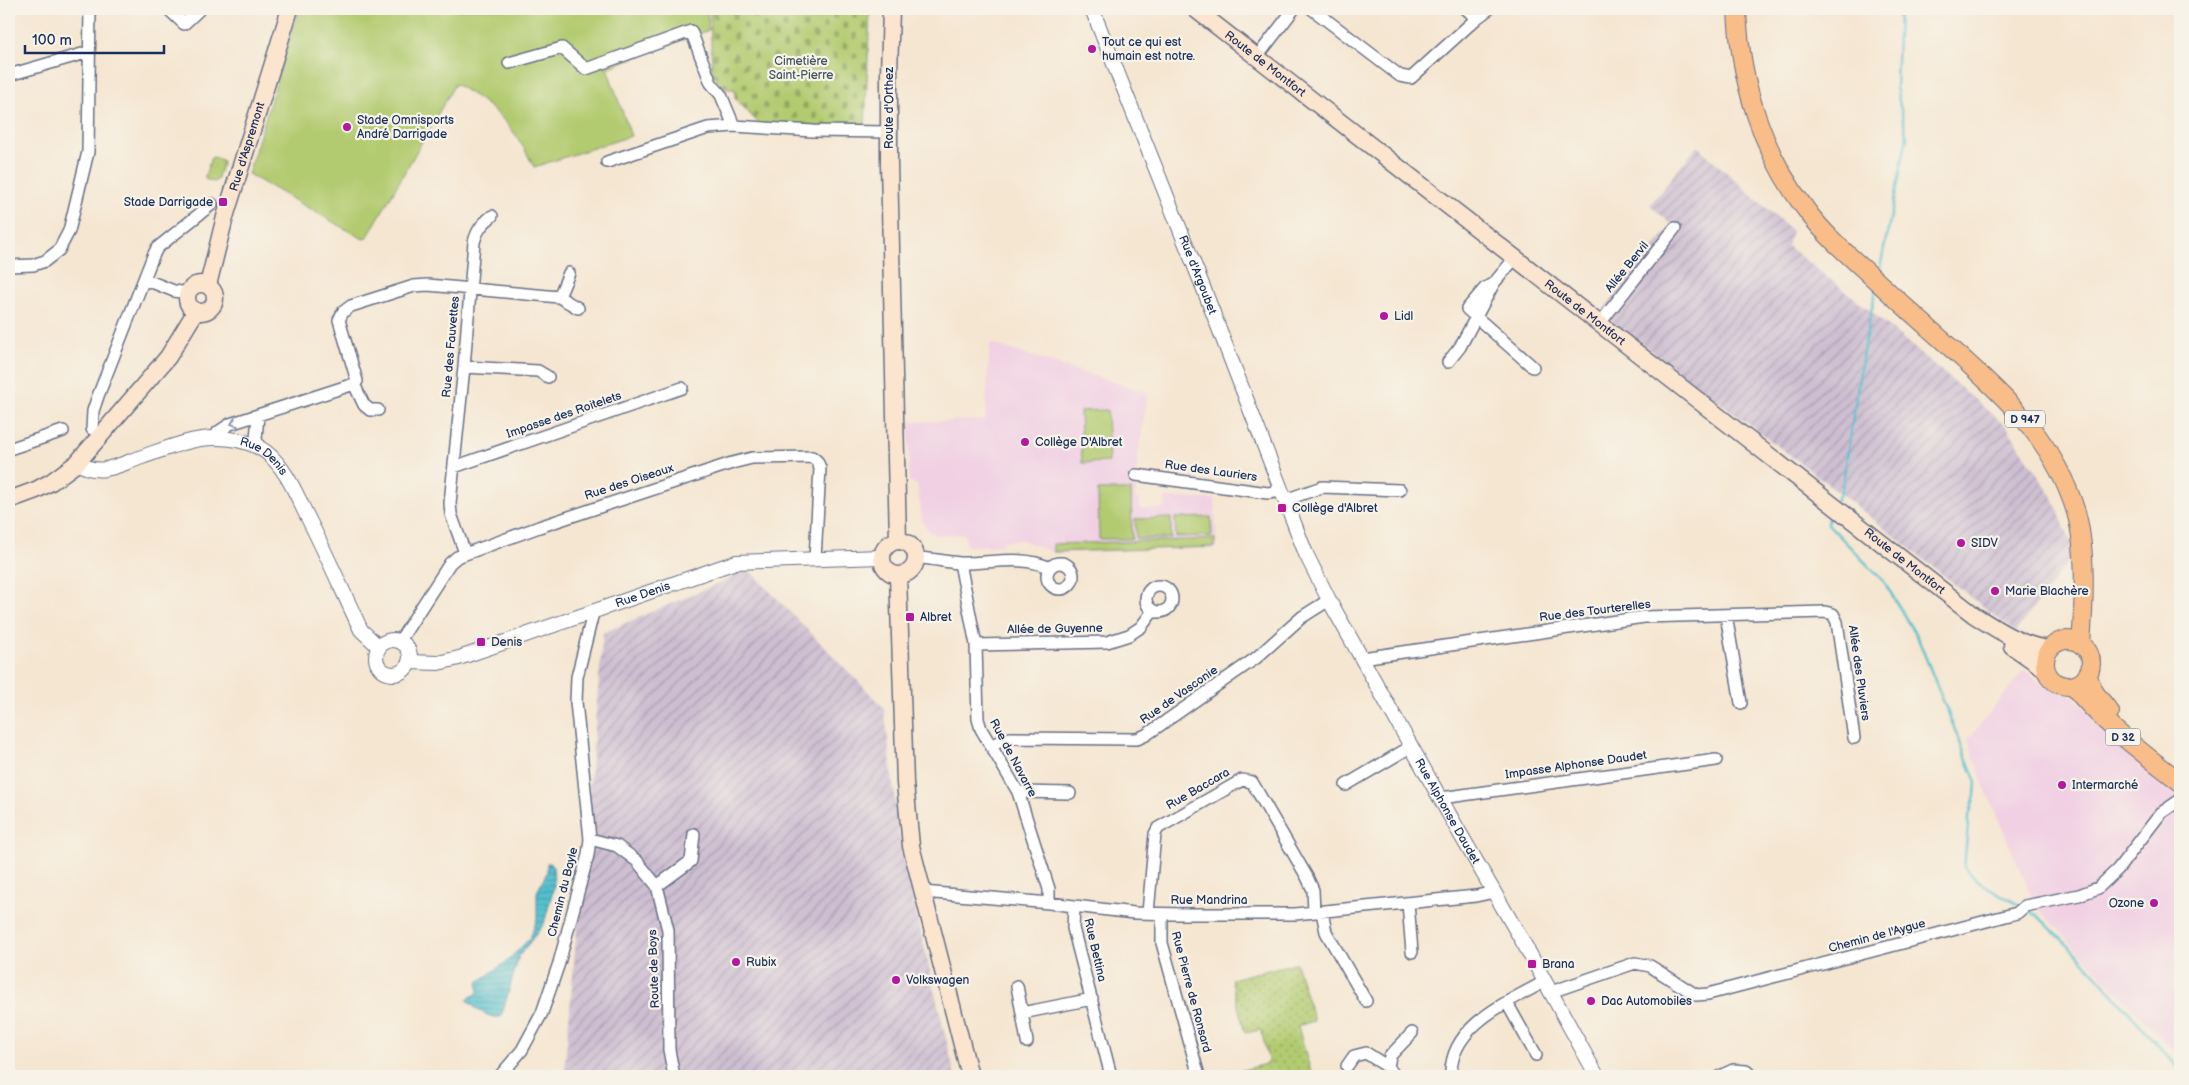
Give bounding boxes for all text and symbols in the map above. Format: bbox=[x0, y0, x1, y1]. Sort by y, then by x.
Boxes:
scale bar bbox=[25, 22, 164, 54]
street label: Route de Montfort bbox=[1222, 27, 1309, 100]
text: 100 m bbox=[32, 31, 72, 50]
place label: Tout ce qui est humain est notre. bbox=[1102, 35, 1195, 64]
marker: Tout ce qui est humain est notre. bbox=[1086, 43, 1098, 55]
park label: Cimetière Saint-Pierre bbox=[769, 54, 833, 83]
street label: Route d'Orthez bbox=[882, 67, 897, 149]
street label: Rue d'Aspremont bbox=[226, 100, 268, 193]
place label: Stade Omnisports André Darrigade bbox=[357, 113, 454, 142]
marker: Stade Omnisports André Darrigade bbox=[341, 121, 353, 133]
place label: Stade Darrigade bbox=[124, 195, 213, 210]
marker: Stade Darrigade bbox=[217, 196, 229, 208]
street label: Rue d'Argoubet bbox=[1176, 233, 1220, 317]
street label: Allée Bervil bbox=[1602, 239, 1652, 295]
street label: Route de Montfort bbox=[1541, 276, 1629, 349]
street label: Rue des Fauvettes bbox=[439, 296, 463, 398]
place label: Lidl bbox=[1394, 309, 1413, 324]
marker: Lidl bbox=[1378, 310, 1390, 322]
street label: Impasse des Roitelets bbox=[505, 388, 624, 442]
road number: D 947 bbox=[2005, 410, 2045, 428]
one-way arrow bbox=[230, 417, 239, 428]
street label: Rue Denis bbox=[238, 434, 291, 478]
place label: Collège D'Albret bbox=[1035, 435, 1123, 450]
marker: Collège D'Albret bbox=[1019, 436, 1031, 448]
street label: Rue des Lauriers bbox=[1164, 457, 1258, 485]
street label: Rue des Oiseaux bbox=[583, 460, 676, 503]
place label: Collège d'Albret bbox=[1292, 501, 1378, 516]
marker: Collège d'Albret bbox=[1276, 502, 1288, 514]
street label: Route de Montfort bbox=[1861, 525, 1948, 597]
place label: SIDV bbox=[1971, 536, 1998, 551]
marker: SIDV bbox=[1955, 537, 1967, 549]
street label: Rue Denis bbox=[613, 578, 672, 611]
place label: Marie Blachère bbox=[2005, 584, 2089, 599]
marker: Marie Blachère bbox=[1989, 585, 2001, 597]
street label: Rue des Tourterelles bbox=[1538, 597, 1652, 625]
place label: Albret bbox=[920, 610, 952, 625]
marker: Albret bbox=[904, 611, 916, 623]
street label: Allée de Guyenne bbox=[1007, 621, 1103, 637]
street label: Allée des Pluviers bbox=[1845, 624, 1873, 722]
place label: Denis bbox=[491, 635, 522, 650]
marker: Denis bbox=[475, 636, 487, 648]
street label: Rue de Vasconie bbox=[1137, 663, 1221, 727]
street label: Rue de Navarre bbox=[986, 716, 1040, 800]
road number: D 32 bbox=[2106, 729, 2140, 746]
street label: Impasse Alphonse Daudet bbox=[1504, 748, 1648, 782]
street label: Rue Alphonse Daudet bbox=[1412, 756, 1484, 867]
street label: Rue Baccara bbox=[1163, 765, 1233, 813]
place label: Intermarché bbox=[2072, 778, 2138, 793]
marker: Intermarché bbox=[2056, 779, 2068, 791]
street label: Chemin du Bayle bbox=[545, 846, 581, 938]
street label: Rue Mandrina bbox=[1170, 893, 1248, 908]
place label: Ozone bbox=[2109, 896, 2144, 911]
marker: Ozone bbox=[2148, 897, 2160, 909]
street label: Chemin de l'Aygue bbox=[1827, 916, 1927, 956]
street label: Rue Bettina bbox=[1080, 917, 1110, 983]
street label: Route de Boys bbox=[645, 929, 663, 1009]
street label: Rue Pierre de Ronsard bbox=[1168, 930, 1214, 1054]
place label: Rubix bbox=[746, 955, 777, 970]
marker: Rubix bbox=[730, 956, 742, 968]
place label: Brana bbox=[1542, 957, 1575, 972]
marker: Brana bbox=[1526, 958, 1538, 970]
place label: Volkswagen bbox=[906, 973, 970, 988]
marker: Volkswagen bbox=[890, 974, 902, 986]
place label: Dac Automobiles bbox=[1601, 994, 1692, 1009]
marker: Dac Automobiles bbox=[1585, 995, 1597, 1007]

